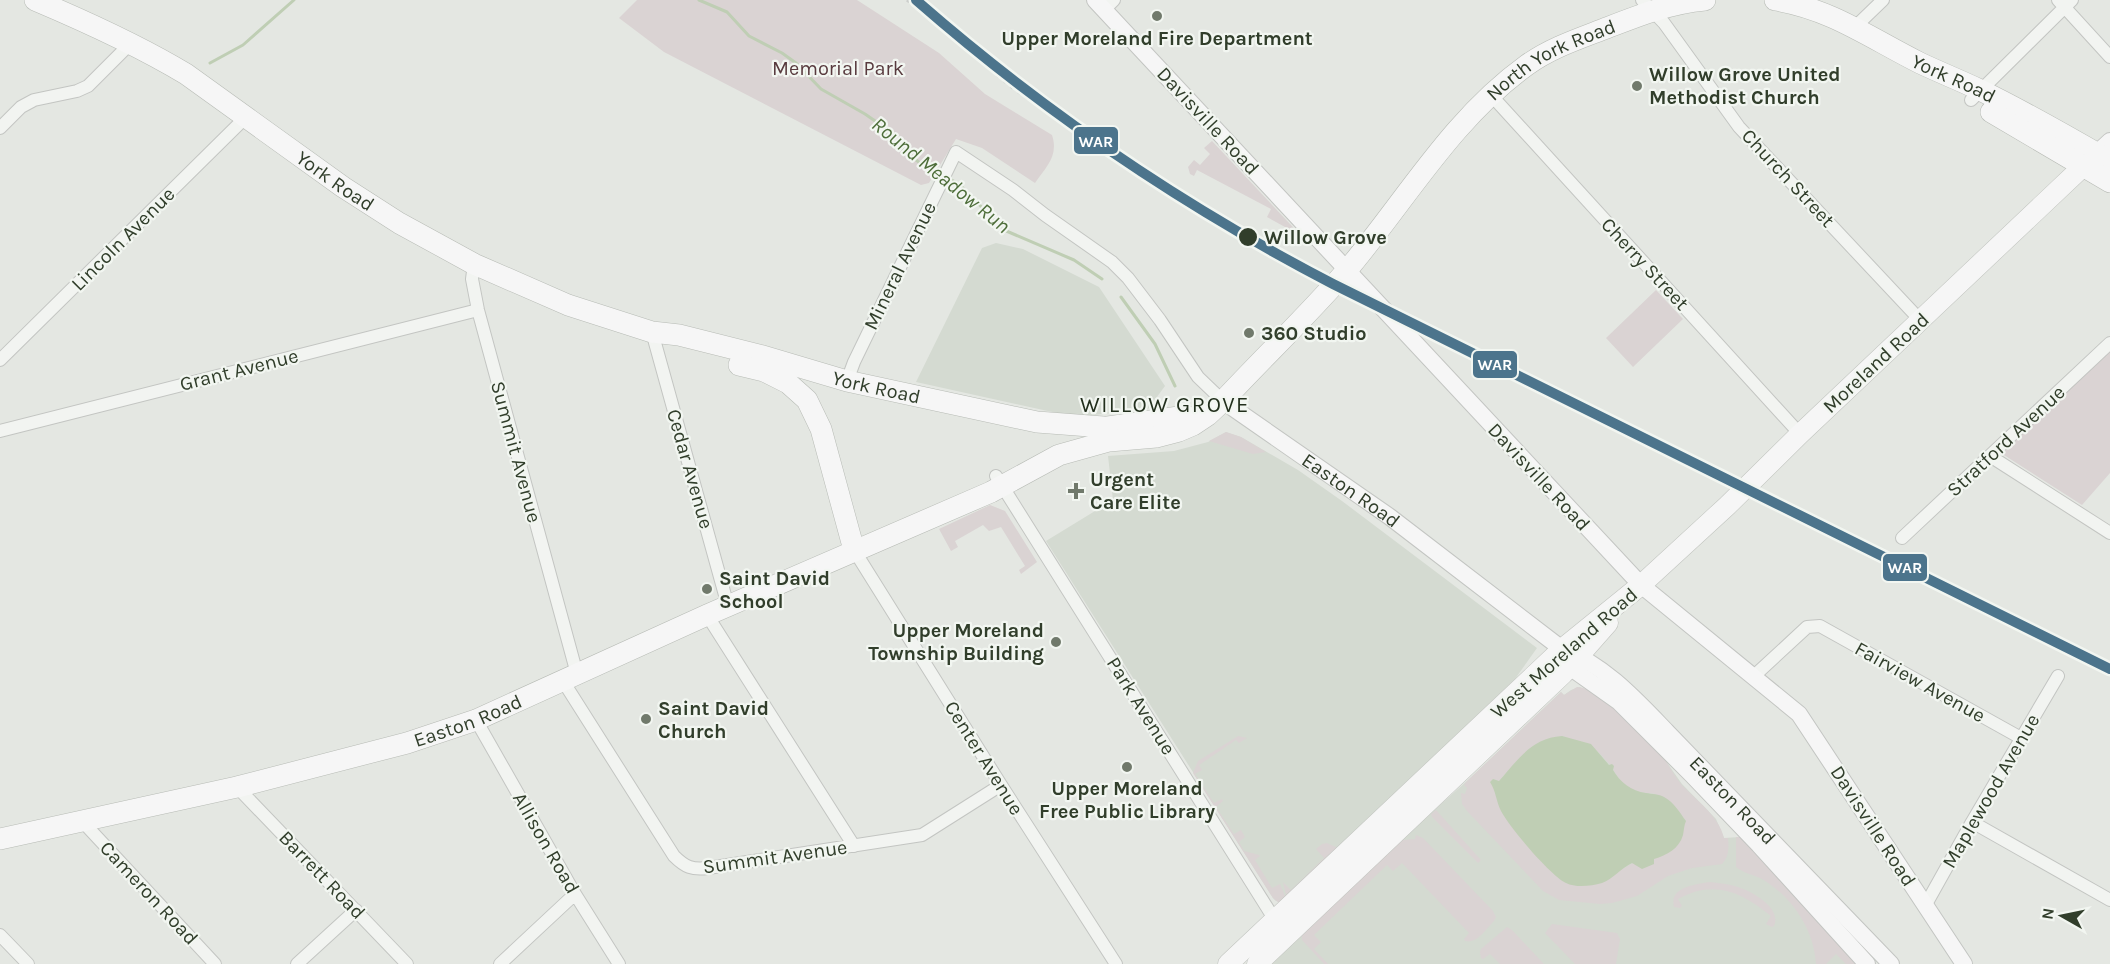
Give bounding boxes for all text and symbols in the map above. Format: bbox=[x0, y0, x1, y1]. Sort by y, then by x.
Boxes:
marker: Upper Moreland Fire Department bbox=[1150, 9, 1164, 23]
street label: North York Road bbox=[1481, 14, 1619, 105]
place label: Upper Moreland Fire Department bbox=[1001, 27, 1313, 50]
street label: York Road bbox=[1908, 49, 2000, 108]
park label: Memorial Park bbox=[772, 57, 904, 80]
street label: Davisville Road bbox=[1152, 62, 1264, 180]
place label: Willow Grove United Methodist Church bbox=[1649, 63, 1841, 109]
marker: Willow Grove United Methodist Church bbox=[1630, 79, 1644, 93]
water label: Round Meadow Run bbox=[867, 112, 1015, 238]
street label: Church Street bbox=[1737, 124, 1840, 232]
line badge: WAR bbox=[1073, 126, 1119, 155]
text: WAR bbox=[1079, 132, 1113, 151]
street label: York Road bbox=[292, 146, 379, 216]
street label: Lincoln Avenue bbox=[66, 182, 180, 296]
street label: Mineral Avenue bbox=[859, 198, 941, 334]
street label: Cherry Street bbox=[1596, 213, 1694, 315]
marker: Willow Grove bbox=[1237, 226, 1259, 248]
place label: Willow Grove bbox=[1264, 226, 1387, 249]
street label: Moreland Road bbox=[1818, 308, 1934, 418]
place label: 360 Studio bbox=[1261, 322, 1367, 345]
marker: 360 Studio bbox=[1242, 326, 1256, 340]
street label: Grant Avenue bbox=[177, 344, 301, 396]
line badge: WAR bbox=[1472, 350, 1518, 379]
text: WAR bbox=[1478, 355, 1512, 374]
street label: York Road bbox=[829, 366, 923, 408]
street label: Summit Avenue bbox=[486, 379, 546, 525]
street label: Stratford Avenue bbox=[1942, 380, 2070, 502]
district label: WILLOW GROVE bbox=[1080, 392, 1250, 418]
street label: Cedar Avenue bbox=[662, 407, 718, 531]
street label: Davisville Road bbox=[1483, 418, 1595, 536]
street label: Easton Road bbox=[1298, 448, 1405, 532]
place label: Urgent Care Elite bbox=[1090, 468, 1181, 514]
marker: Urgent Care Elite bbox=[1067, 482, 1085, 500]
line badge: WAR bbox=[1882, 553, 1928, 582]
text: WAR bbox=[1888, 558, 1922, 577]
place label: Saint David School bbox=[719, 567, 830, 613]
marker: Saint David School bbox=[700, 582, 714, 596]
street label: West Moreland Road bbox=[1486, 583, 1642, 723]
place label: Upper Moreland Township Building bbox=[868, 619, 1044, 665]
marker: Upper Moreland Township Building bbox=[1049, 635, 1063, 649]
street label: Fairview Avenue bbox=[1851, 637, 1989, 727]
street label: Park Avenue bbox=[1102, 653, 1180, 759]
street label: Easton Road bbox=[411, 689, 525, 751]
place label: Saint David Church bbox=[658, 697, 769, 743]
street label: Center Avenue bbox=[940, 697, 1028, 819]
street label: Maplewood Avenue bbox=[1937, 710, 2045, 872]
marker: Saint David Church bbox=[639, 712, 653, 726]
street label: Easton Road bbox=[1685, 751, 1781, 849]
marker: Upper Moreland Free Public Library bbox=[1120, 760, 1134, 774]
street label: Davisville Road bbox=[1826, 761, 1920, 891]
place label: Upper Moreland Free Public Library bbox=[1039, 777, 1215, 823]
street label: Allison Road bbox=[508, 788, 584, 898]
street label: Barrett Road bbox=[274, 826, 370, 924]
street label: Summit Avenue bbox=[701, 835, 849, 879]
street label: Cameron Road bbox=[95, 836, 203, 950]
north arrow bbox=[2032, 886, 2092, 946]
text: N bbox=[2037, 907, 2058, 921]

